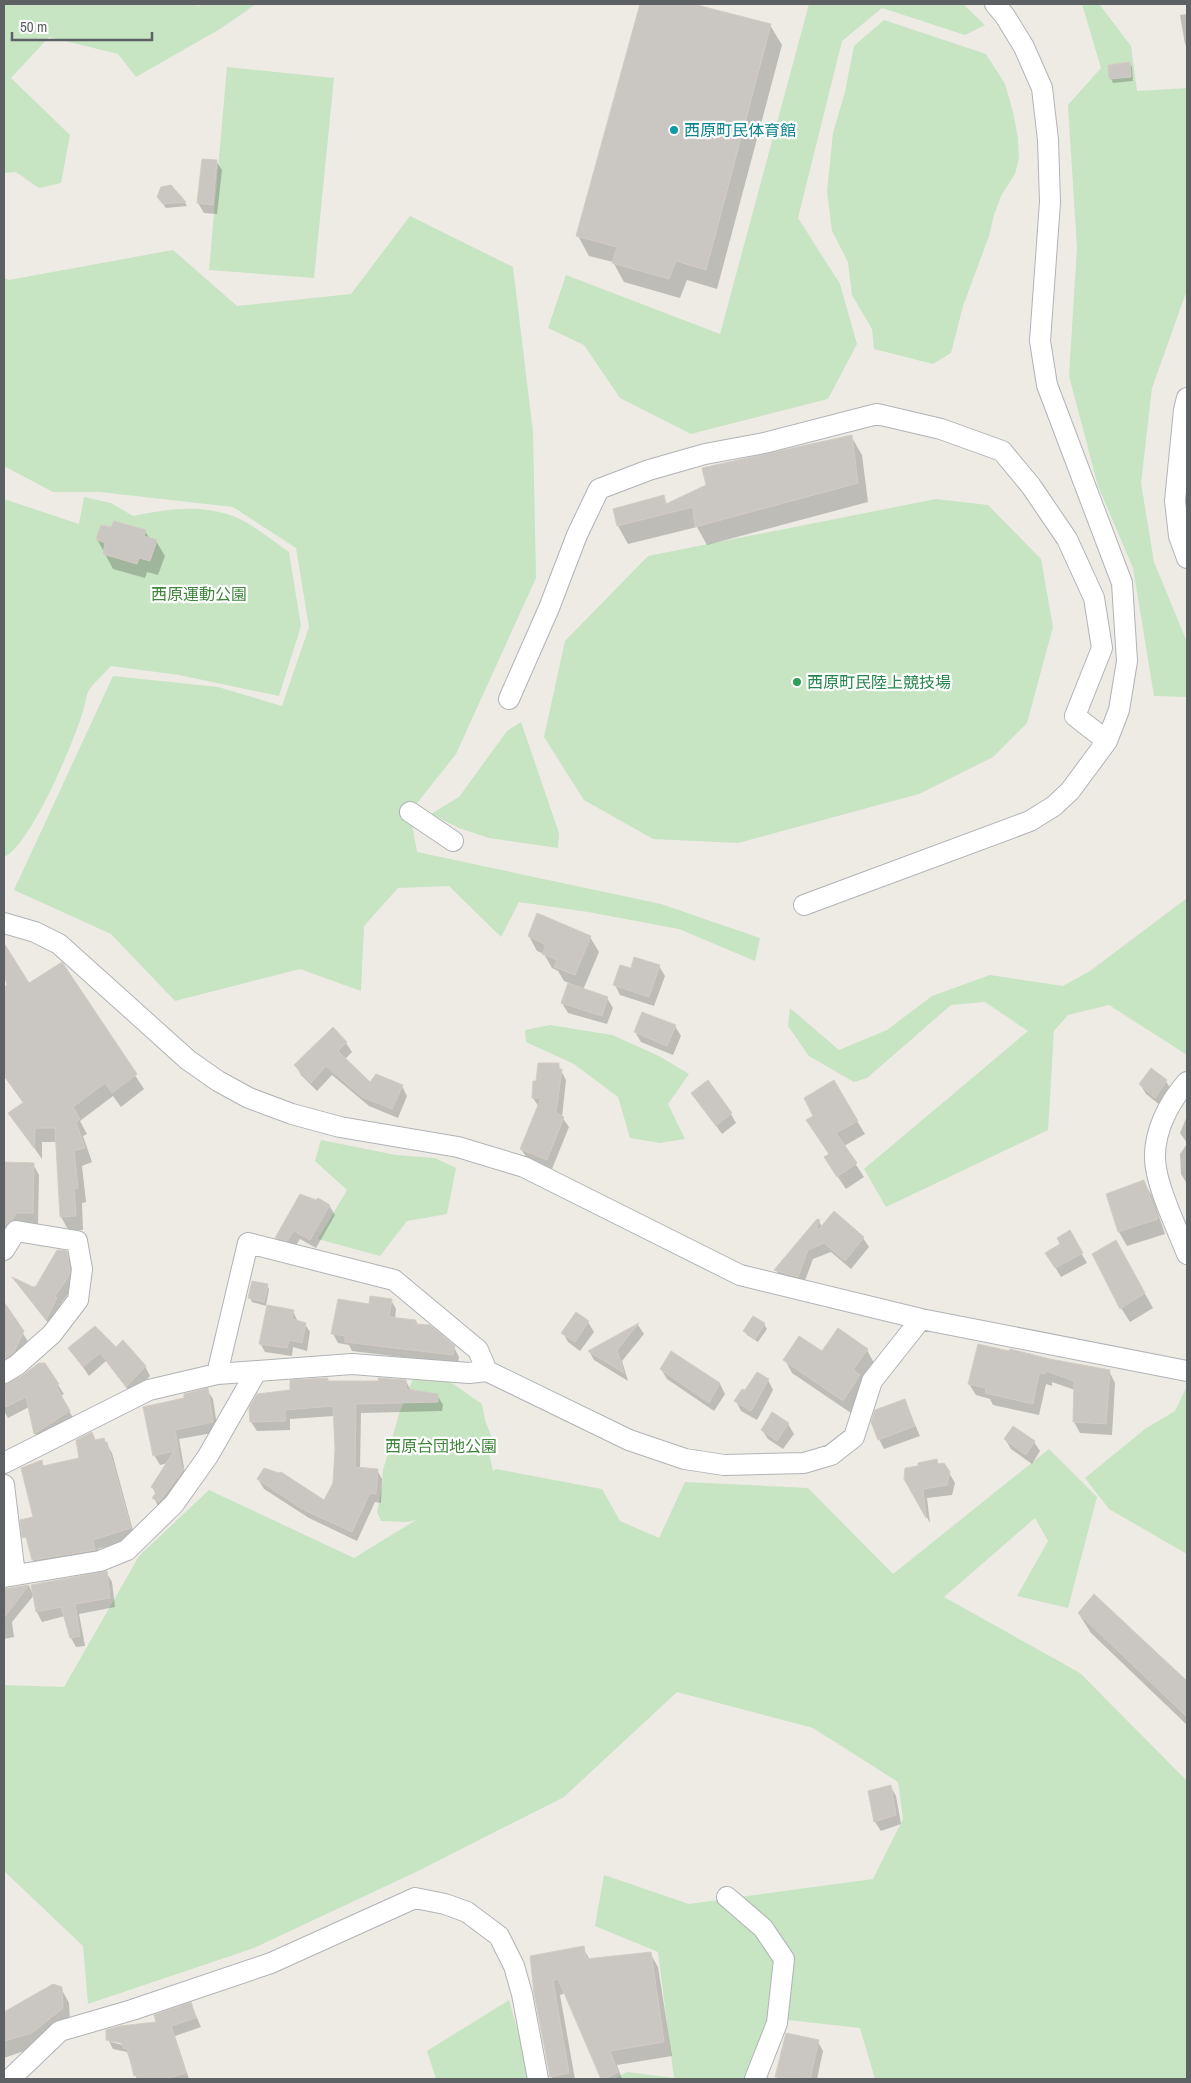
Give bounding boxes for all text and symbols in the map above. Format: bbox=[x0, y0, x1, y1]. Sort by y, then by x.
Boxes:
scale bar bbox=[12, 10, 152, 42]
text: 50 m bbox=[20, 16, 47, 37]
place label: 西原町民体育館 bbox=[684, 119, 796, 141]
marker: 西原町民体育館 bbox=[668, 124, 680, 136]
park label: 西原運動公園 bbox=[151, 583, 247, 605]
place label: 西原町民陸上競技場 bbox=[807, 671, 951, 693]
marker: 西原町民陸上競技場 bbox=[791, 676, 803, 688]
park label: 西原台団地公園 bbox=[385, 1435, 497, 1457]

